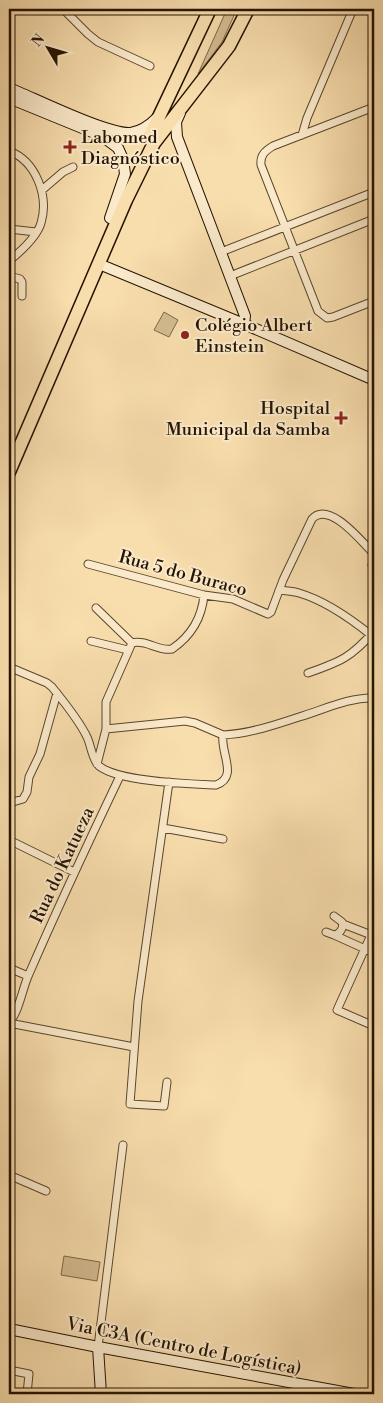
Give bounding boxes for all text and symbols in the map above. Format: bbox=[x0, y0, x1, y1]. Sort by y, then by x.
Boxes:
north arrow bbox=[22, 22, 72, 72]
text: N bbox=[28, 31, 49, 51]
place label: Labomed Diagnóstico bbox=[81, 126, 180, 170]
marker: Labomed Diagnóstico bbox=[63, 140, 77, 154]
place label: Colégio Albert Einstein bbox=[195, 314, 313, 358]
marker: Colégio Albert Einstein bbox=[179, 329, 191, 341]
place label: Hospital Municipal da Samba bbox=[166, 397, 331, 441]
marker: Hospital Municipal da Samba bbox=[334, 411, 348, 425]
street label: Rua 5 do Buraco bbox=[116, 545, 250, 602]
street label: Rua do Katueza bbox=[25, 802, 100, 927]
street label: Via C3A (Centro de Logística) bbox=[63, 1312, 303, 1381]

